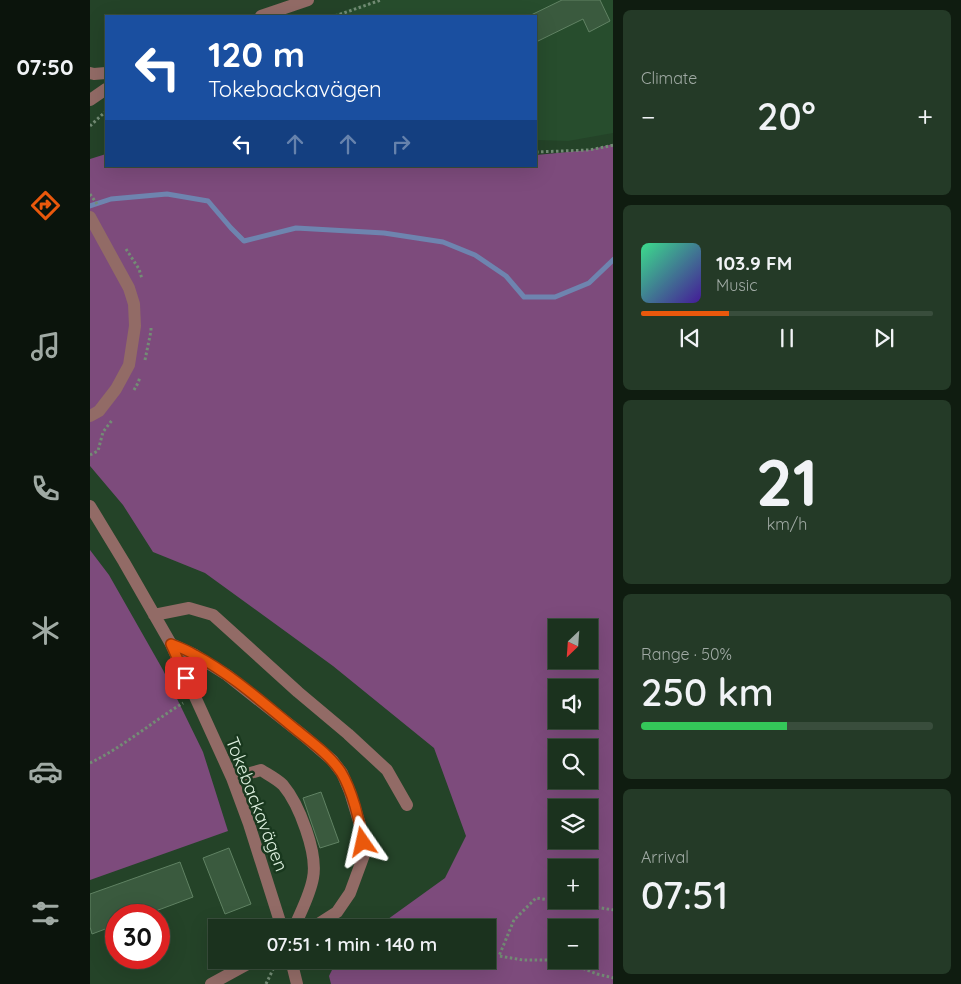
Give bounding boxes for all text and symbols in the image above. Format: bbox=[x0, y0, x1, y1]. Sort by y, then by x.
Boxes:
text: 120 m bbox=[208, 32, 305, 76]
icon: left bbox=[125, 35, 190, 100]
text: 07:50 bbox=[17, 53, 73, 81]
text: Climate bbox=[641, 68, 697, 88]
text: Tokebackavägen bbox=[208, 75, 382, 103]
text: 20° bbox=[757, 92, 816, 140]
text: − bbox=[641, 99, 656, 134]
text: + bbox=[917, 99, 933, 134]
icon: left bbox=[228, 130, 256, 158]
icon: ahead bbox=[281, 130, 309, 158]
icon: ahead bbox=[334, 130, 362, 158]
icon: right bbox=[387, 130, 415, 158]
icon: directions bbox=[28, 188, 63, 223]
text: 103.9 FM bbox=[716, 251, 792, 275]
text: Music bbox=[716, 275, 758, 295]
icon: previous bbox=[676, 324, 704, 352]
icon: pause bbox=[773, 324, 801, 352]
icon: next bbox=[870, 324, 898, 352]
icon: music bbox=[28, 329, 63, 364]
text: 21 bbox=[756, 441, 818, 522]
icon: phone bbox=[28, 471, 63, 506]
text: km/h bbox=[767, 514, 807, 534]
icon: climate bbox=[28, 613, 63, 648]
north arrow bbox=[548, 619, 598, 669]
map controls bbox=[548, 619, 598, 969]
text: Range · 50% bbox=[641, 644, 732, 664]
pin bbox=[165, 657, 207, 699]
icon: arrive bbox=[172, 664, 200, 692]
text: 250 km bbox=[641, 668, 774, 716]
button: sound bbox=[548, 679, 598, 729]
street label: Tokebackavägen bbox=[221, 733, 293, 875]
button: search bbox=[548, 739, 598, 789]
icon: car bbox=[28, 754, 63, 789]
button: layers bbox=[548, 799, 598, 849]
position arrow bbox=[336, 815, 388, 867]
text: Arrival bbox=[641, 847, 689, 867]
button: + bbox=[548, 859, 598, 909]
text: 07:51 bbox=[641, 871, 728, 919]
icon: filters bbox=[28, 896, 63, 931]
speed limit sign: 30 bbox=[105, 904, 170, 969]
button: − bbox=[548, 919, 598, 969]
text: 07:51 · 1 min · 140 m bbox=[267, 932, 437, 956]

